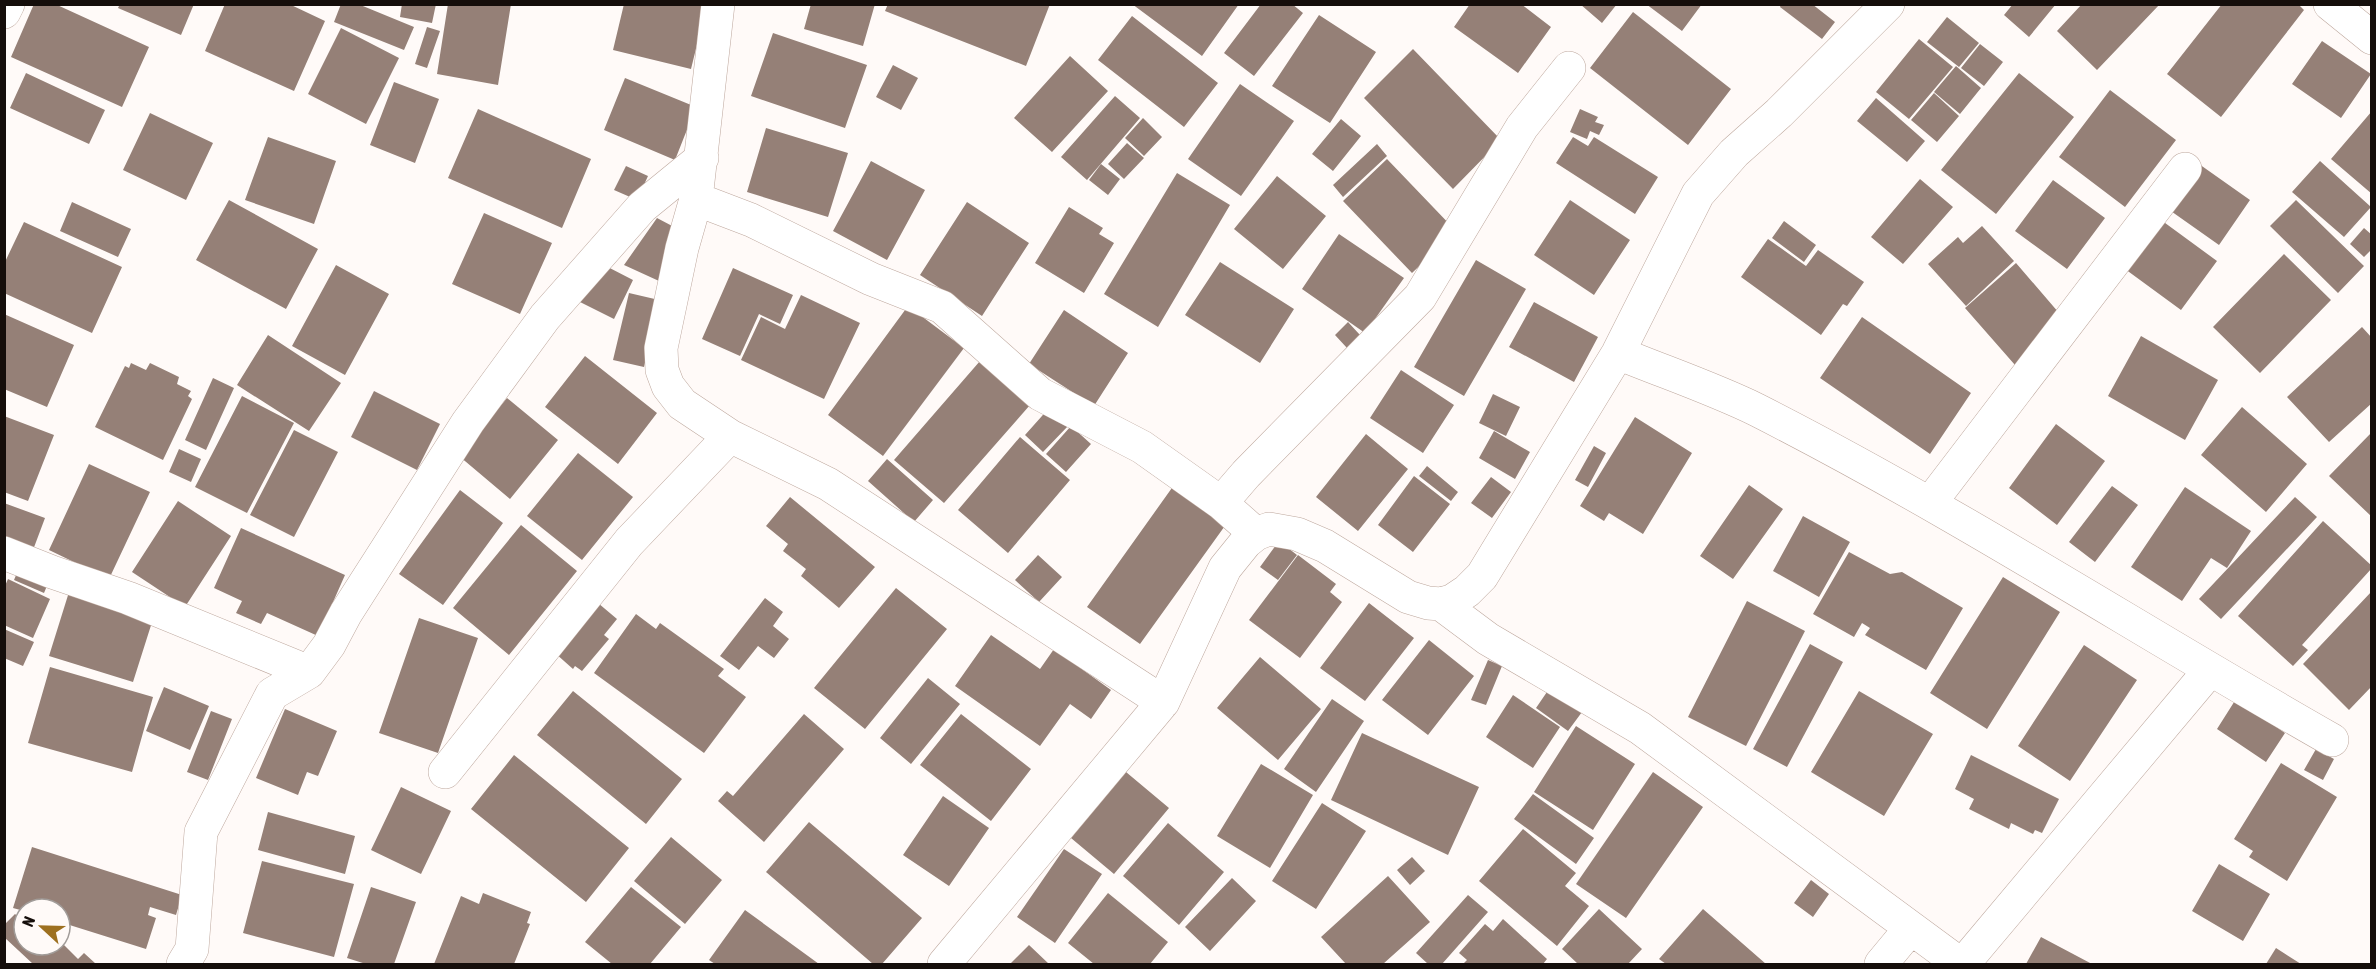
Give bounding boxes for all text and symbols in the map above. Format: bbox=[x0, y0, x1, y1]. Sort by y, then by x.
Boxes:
north arrow bbox=[12, 897, 72, 957]
text: N bbox=[18, 914, 38, 929]

